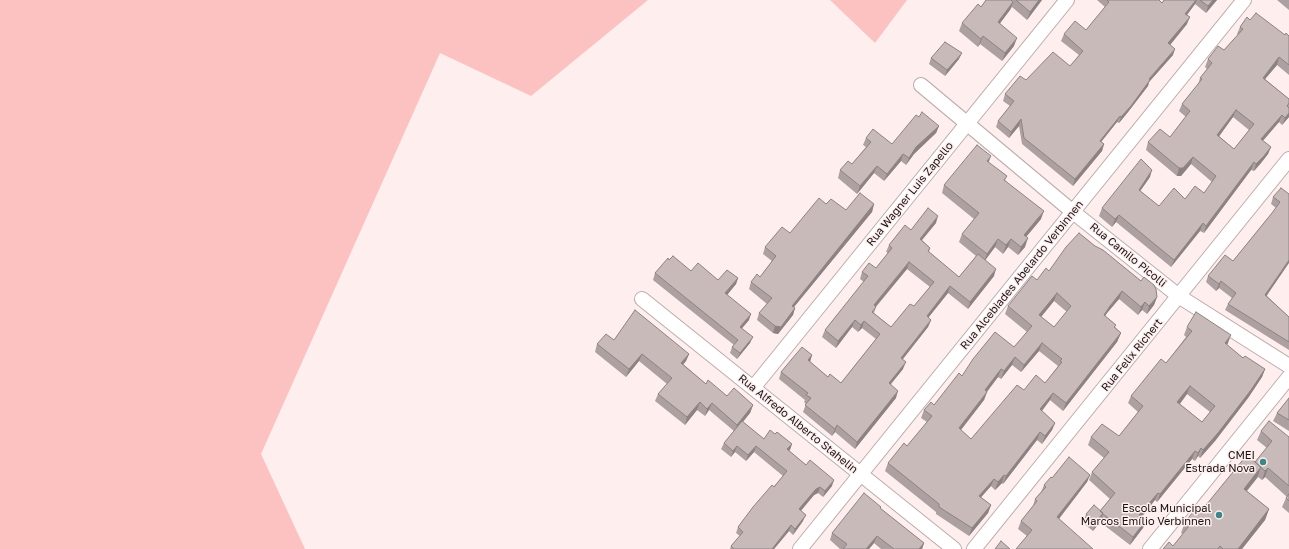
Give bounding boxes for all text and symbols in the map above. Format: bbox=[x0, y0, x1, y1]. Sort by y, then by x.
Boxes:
street label: Rua Wagner Luis Zapello bbox=[864, 139, 956, 249]
street label: Rua Alcebiades Abelardo Verbinnen bbox=[958, 198, 1086, 352]
street label: Rua Camilo Picolli bbox=[1087, 220, 1169, 290]
street label: Rua Felix Richert bbox=[1099, 316, 1165, 394]
street label: Rua Alfredo Alberto Stahelin bbox=[736, 372, 860, 476]
place label: CMEI Estrada Nova bbox=[1185, 449, 1255, 475]
marker: CMEI Estrada Nova bbox=[1258, 457, 1268, 467]
place label: Escola Municipal Marcos Emílio Verbinnen bbox=[1081, 502, 1211, 528]
marker: Escola Municipal Marcos Emílio Verbinnen bbox=[1214, 510, 1224, 520]

